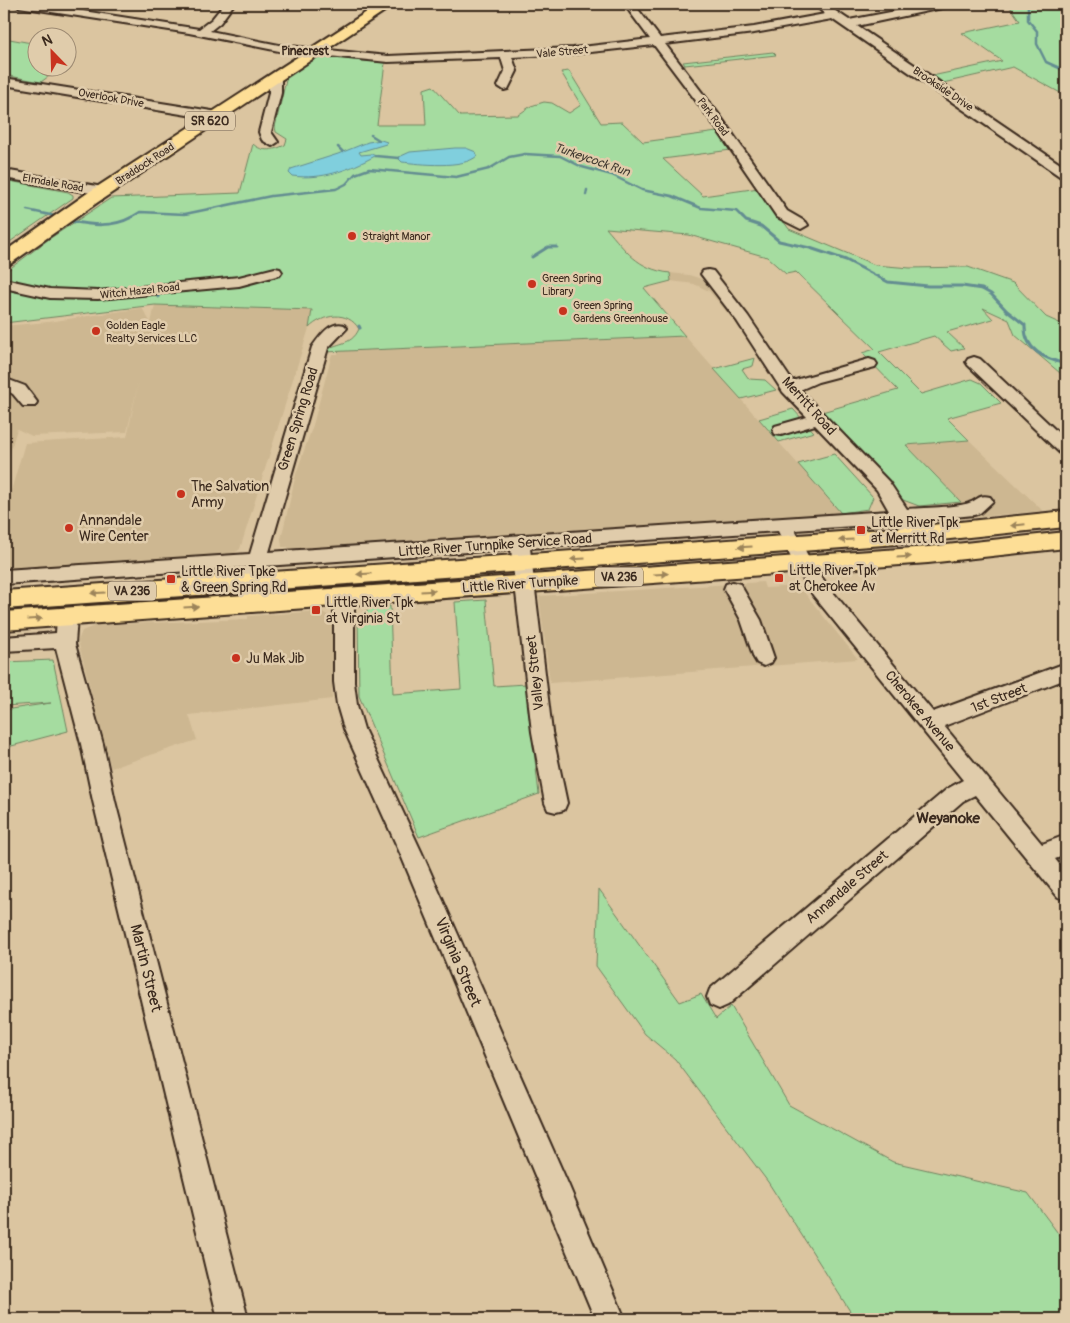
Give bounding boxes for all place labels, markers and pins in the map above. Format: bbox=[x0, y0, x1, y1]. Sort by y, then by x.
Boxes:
marker: Straight Manor bbox=[346, 230, 358, 242]
place label: Straight Manor bbox=[362, 230, 431, 243]
place label: Green Spring Library bbox=[542, 272, 602, 298]
marker: Green Spring Library bbox=[526, 278, 538, 290]
place label: Green Spring Gardens Greenhouse bbox=[573, 299, 668, 325]
marker: Green Spring Gardens Greenhouse bbox=[557, 305, 569, 317]
place label: Golden Eagle Realty Services LLC bbox=[106, 319, 197, 345]
marker: Golden Eagle Realty Services LLC bbox=[90, 325, 102, 337]
place label: The Salvation Army bbox=[191, 478, 269, 511]
marker: The Salvation Army bbox=[175, 488, 187, 500]
place label: Annandale Wire Center bbox=[79, 512, 149, 545]
place label: Little River Tpk at Merritt Rd bbox=[871, 514, 959, 547]
marker: Annandale Wire Center bbox=[63, 522, 75, 534]
marker: Little River Tpk at Merritt Rd bbox=[855, 524, 867, 536]
place label: Little River Tpk at Cherokee Av bbox=[789, 562, 877, 595]
place label: Little River Tpke & Green Spring Rd bbox=[181, 563, 287, 596]
marker: Little River Tpk at Cherokee Av bbox=[773, 572, 785, 584]
marker: Little River Tpke & Green Spring Rd bbox=[165, 573, 177, 585]
place label: Little River Tpk at Virginia St bbox=[326, 594, 414, 627]
marker: Little River Tpk at Virginia St bbox=[310, 604, 322, 616]
place label: Ju Mak Jib bbox=[246, 650, 304, 667]
marker: Ju Mak Jib bbox=[230, 652, 242, 664]

